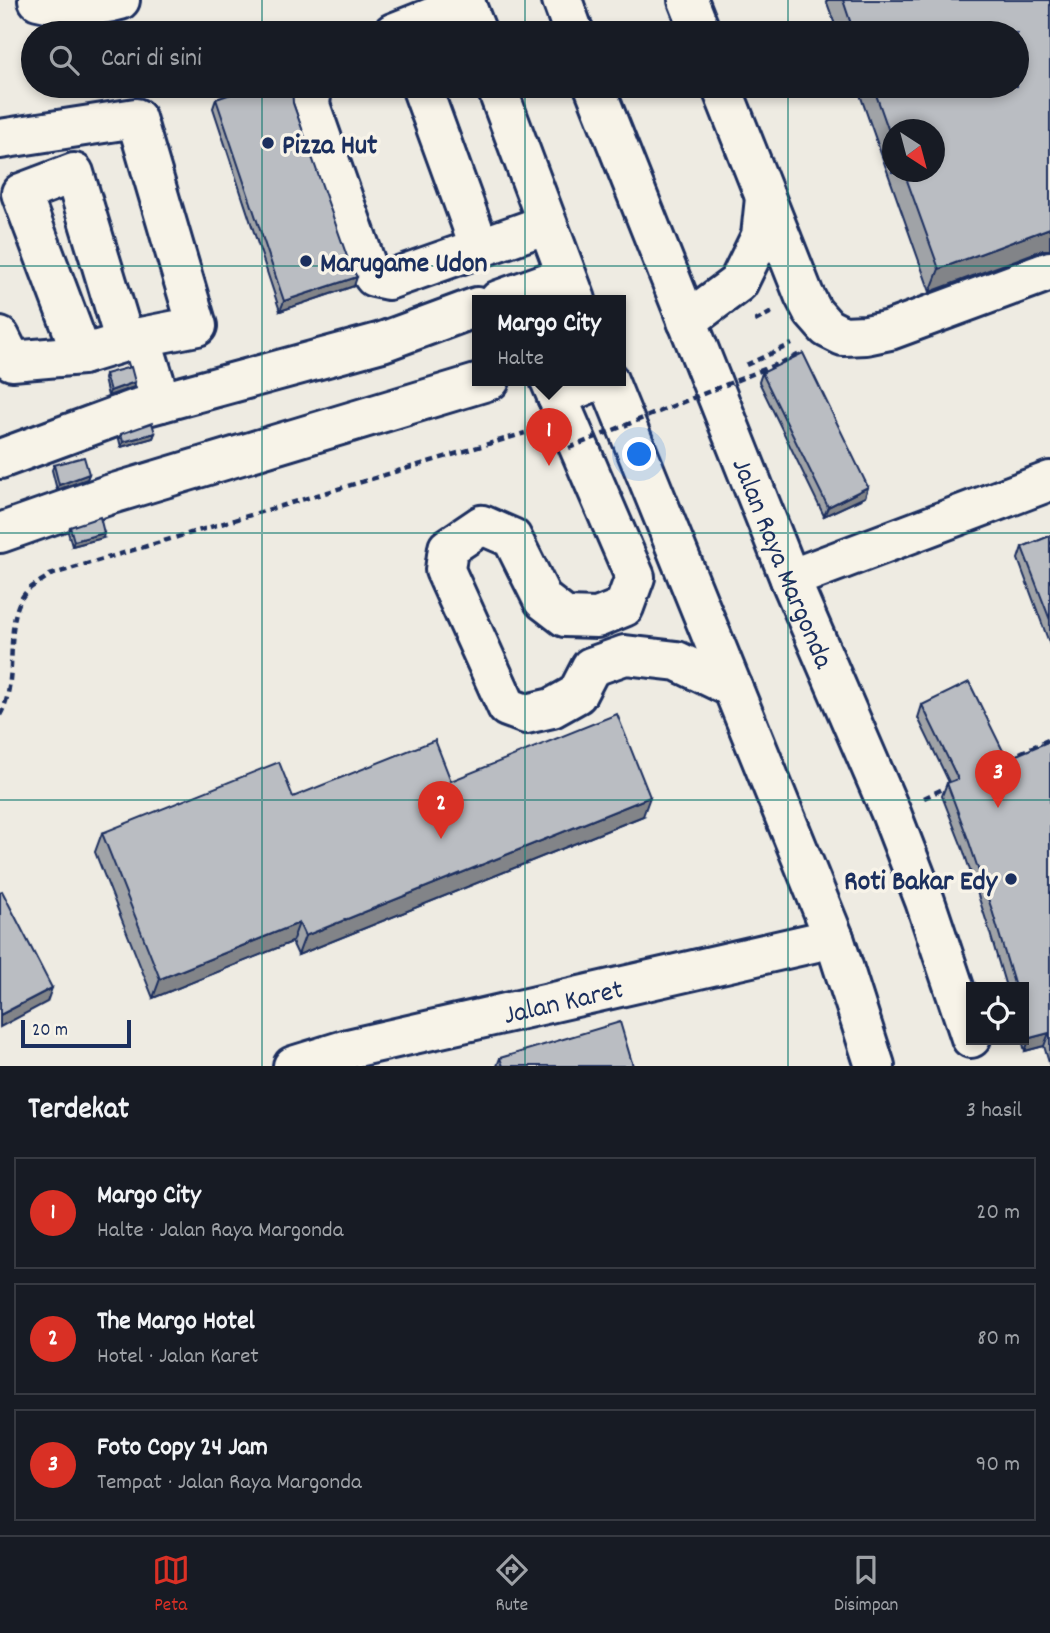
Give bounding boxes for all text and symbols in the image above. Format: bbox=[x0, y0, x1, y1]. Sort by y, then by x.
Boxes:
search box bbox=[21, 21, 1029, 98]
icon: search bbox=[45, 41, 83, 79]
text: Cari di sini bbox=[101, 41, 202, 78]
north arrow bbox=[882, 119, 945, 182]
place label: Pizza Hut bbox=[282, 128, 378, 168]
marker: Pizza Hut bbox=[260, 135, 276, 151]
place label: Marugame Udon bbox=[320, 246, 487, 286]
marker: Marugame Udon bbox=[298, 253, 314, 269]
popup bbox=[472, 295, 626, 386]
text: Margo City bbox=[497, 306, 601, 343]
text: Halte bbox=[497, 343, 544, 376]
pin: 1 bbox=[526, 408, 572, 466]
your location bbox=[622, 437, 656, 471]
street label: Jalan Raya Margonda bbox=[719, 453, 842, 676]
pin: 3 bbox=[975, 750, 1021, 808]
pin: 2 bbox=[418, 781, 464, 839]
place label: Roti Bakar Edy bbox=[844, 864, 999, 904]
marker: Roti Bakar Edy bbox=[1003, 871, 1019, 887]
street label: Jalan Karet bbox=[500, 972, 628, 1038]
map controls bbox=[966, 982, 1029, 1045]
button: locate bbox=[966, 982, 1029, 1045]
scale bar bbox=[21, 1017, 131, 1049]
text: 20 m bbox=[32, 1018, 68, 1045]
text: Terdekat bbox=[28, 1090, 129, 1133]
text: 3 hasil bbox=[966, 1095, 1022, 1128]
text: Margo City bbox=[97, 1178, 201, 1215]
text: 1 bbox=[50, 1197, 56, 1230]
text: 20 m bbox=[976, 1197, 1020, 1230]
text: Halte · Jalan Raya Margonda bbox=[97, 1215, 343, 1248]
text: The Margo Hotel bbox=[97, 1304, 255, 1341]
text: 2 bbox=[48, 1323, 58, 1356]
text: 80 m bbox=[977, 1323, 1020, 1356]
text: Hotel · Jalan Karet bbox=[97, 1341, 259, 1374]
text: Foto Copy 24 Jam bbox=[97, 1430, 268, 1467]
text: 3 bbox=[48, 1449, 58, 1482]
text: 90 m bbox=[976, 1449, 1020, 1482]
text: Tempat · Jalan Raya Margonda bbox=[97, 1467, 362, 1500]
tab: Peta bbox=[152, 1551, 190, 1620]
tab: Rute bbox=[493, 1551, 531, 1620]
tab: Disimpan bbox=[834, 1551, 898, 1620]

